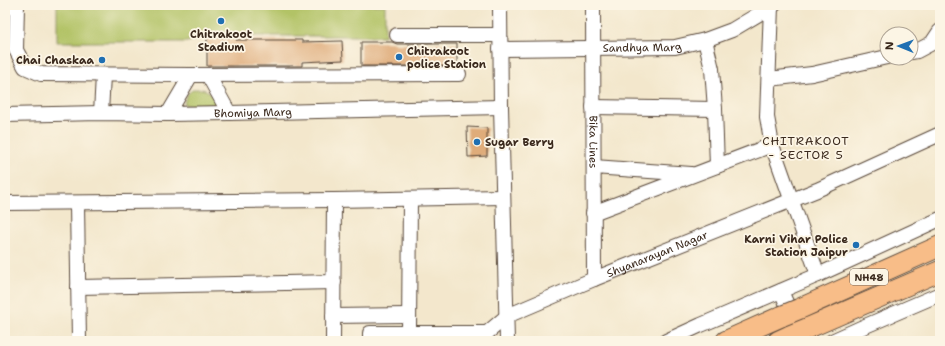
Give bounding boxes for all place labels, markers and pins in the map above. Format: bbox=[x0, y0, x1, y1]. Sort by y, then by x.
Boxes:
marker: Chitrakoot Stadium bbox=[216, 16, 226, 26]
place label: Chitrakoot Stadium bbox=[190, 27, 253, 55]
place label: Chitrakoot police Station bbox=[407, 44, 487, 72]
marker: Chitrakoot police Station bbox=[394, 52, 404, 62]
place label: Chai Chaskaa bbox=[16, 53, 94, 68]
marker: Chai Chaskaa bbox=[97, 55, 107, 65]
place label: Sugar Berry bbox=[485, 135, 554, 150]
marker: Sugar Berry bbox=[472, 137, 482, 147]
place label: Karni Vihar Police Station Jaipur bbox=[744, 232, 848, 260]
marker: Karni Vihar Police Station Jaipur bbox=[851, 240, 861, 250]

